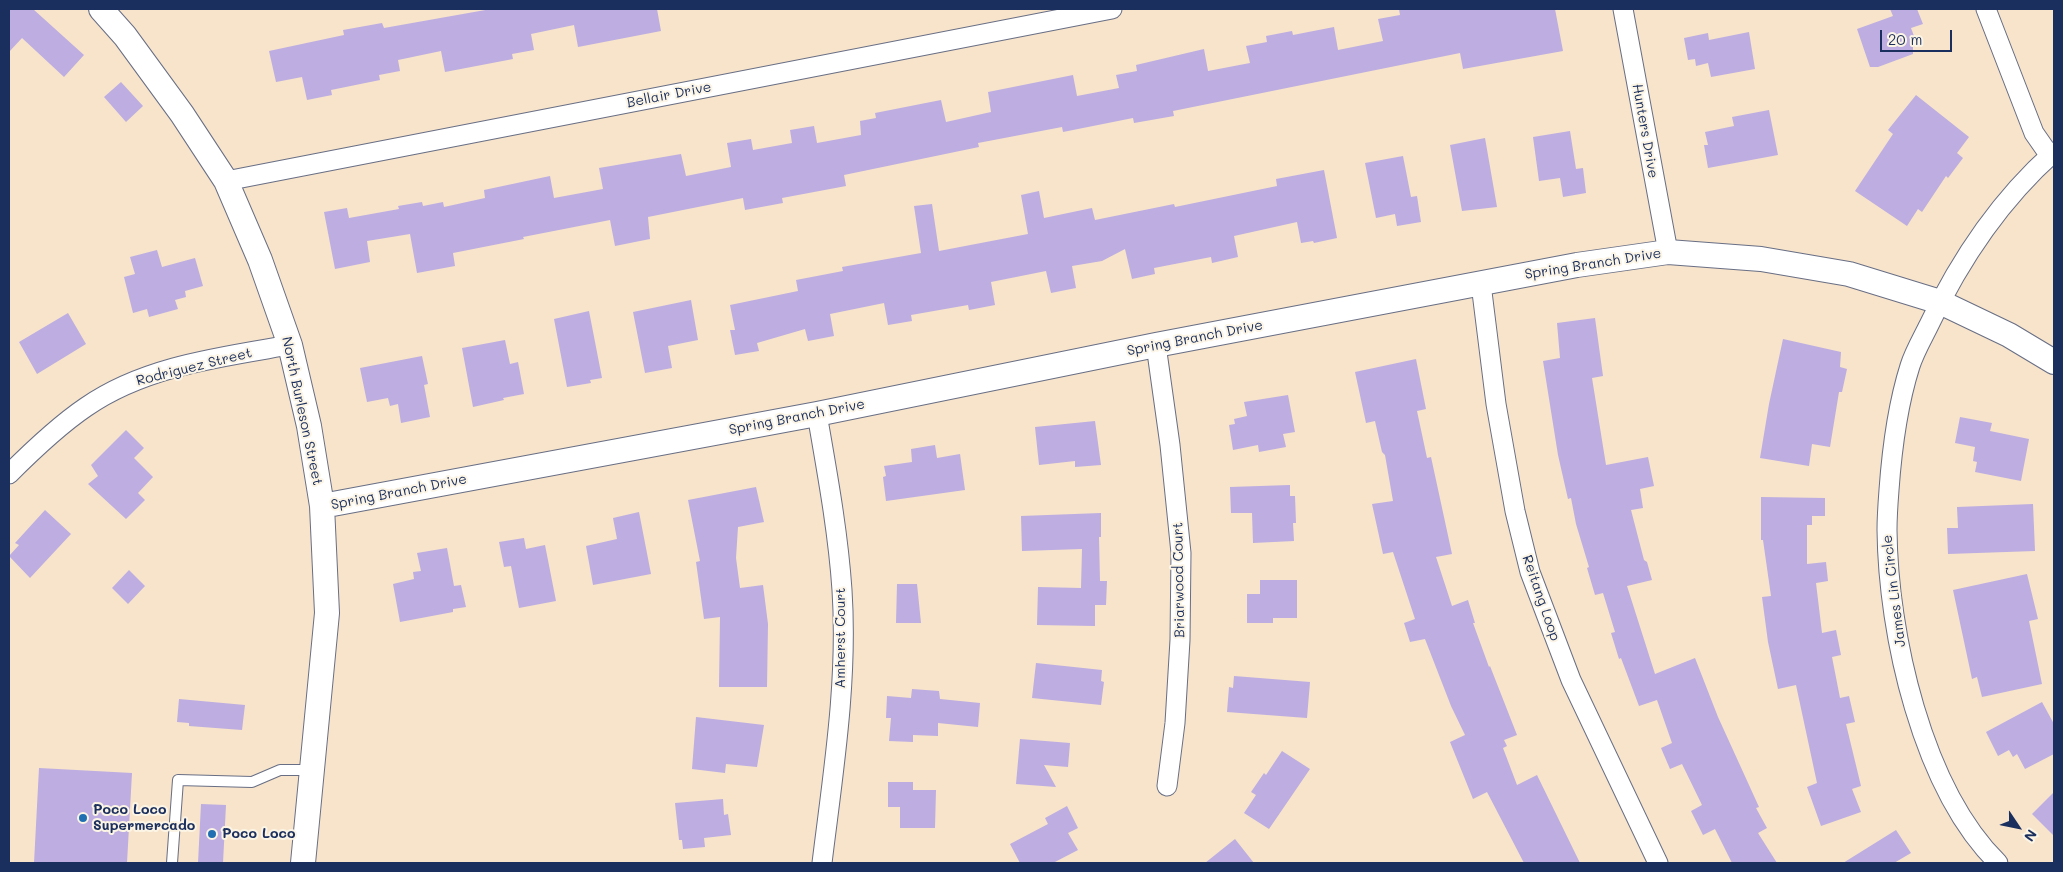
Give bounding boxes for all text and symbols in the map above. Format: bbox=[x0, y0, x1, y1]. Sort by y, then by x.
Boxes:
scale bar bbox=[1883, 20, 1956, 52]
text: 20 m bbox=[1888, 29, 1922, 49]
street label: Bellair Drive bbox=[625, 79, 713, 111]
street label: Hunters Drive bbox=[1628, 82, 1662, 180]
street label: Spring Branch Drive bbox=[1524, 245, 1662, 283]
street label: Spring Branch Drive bbox=[1126, 317, 1264, 359]
street label: North Burleson Street bbox=[278, 335, 326, 487]
street label: Rodriguez Street bbox=[134, 344, 254, 390]
street label: Spring Branch Drive bbox=[728, 396, 866, 438]
street label: Spring Branch Drive bbox=[330, 471, 468, 513]
street label: Briarwood Court bbox=[1170, 522, 1188, 638]
street label: James Lin Circle bbox=[1879, 534, 1909, 648]
street label: Reitang Loop bbox=[1518, 553, 1564, 643]
street label: Amherst Court bbox=[833, 587, 849, 689]
place label: Poco Loco Supermercado bbox=[93, 802, 195, 834]
north arrow bbox=[1993, 802, 2043, 852]
marker: Poco Loco Supermercado bbox=[77, 812, 89, 824]
place label: Poco Loco bbox=[222, 826, 295, 842]
text: N bbox=[2020, 826, 2042, 845]
marker: Poco Loco bbox=[206, 828, 218, 840]

